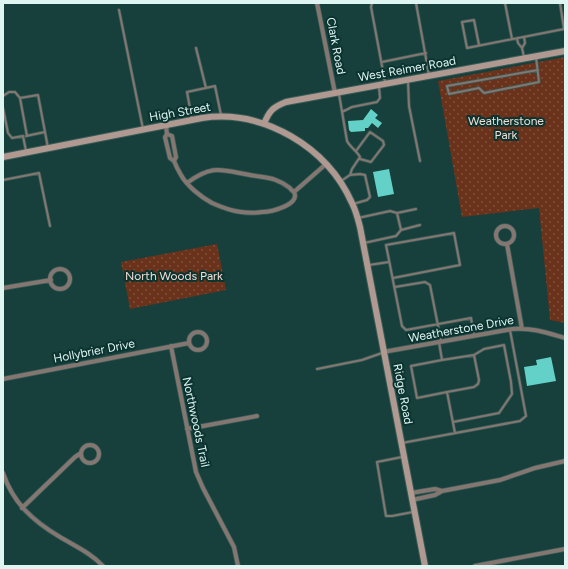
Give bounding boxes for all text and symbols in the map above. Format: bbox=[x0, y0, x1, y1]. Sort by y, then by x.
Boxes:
street label: Clark Road bbox=[324, 16, 348, 76]
street label: West Reimer Road bbox=[357, 54, 457, 84]
street label: High Street bbox=[148, 100, 212, 124]
park label: Weatherstone Park bbox=[468, 114, 544, 142]
park label: North Woods Park bbox=[125, 269, 223, 283]
street label: Weatherstone Drive bbox=[407, 313, 515, 345]
street label: Hollybrier Drive bbox=[52, 336, 136, 366]
street label: Ridge Road bbox=[390, 362, 416, 426]
street label: Northwoods Trail bbox=[180, 376, 212, 468]

